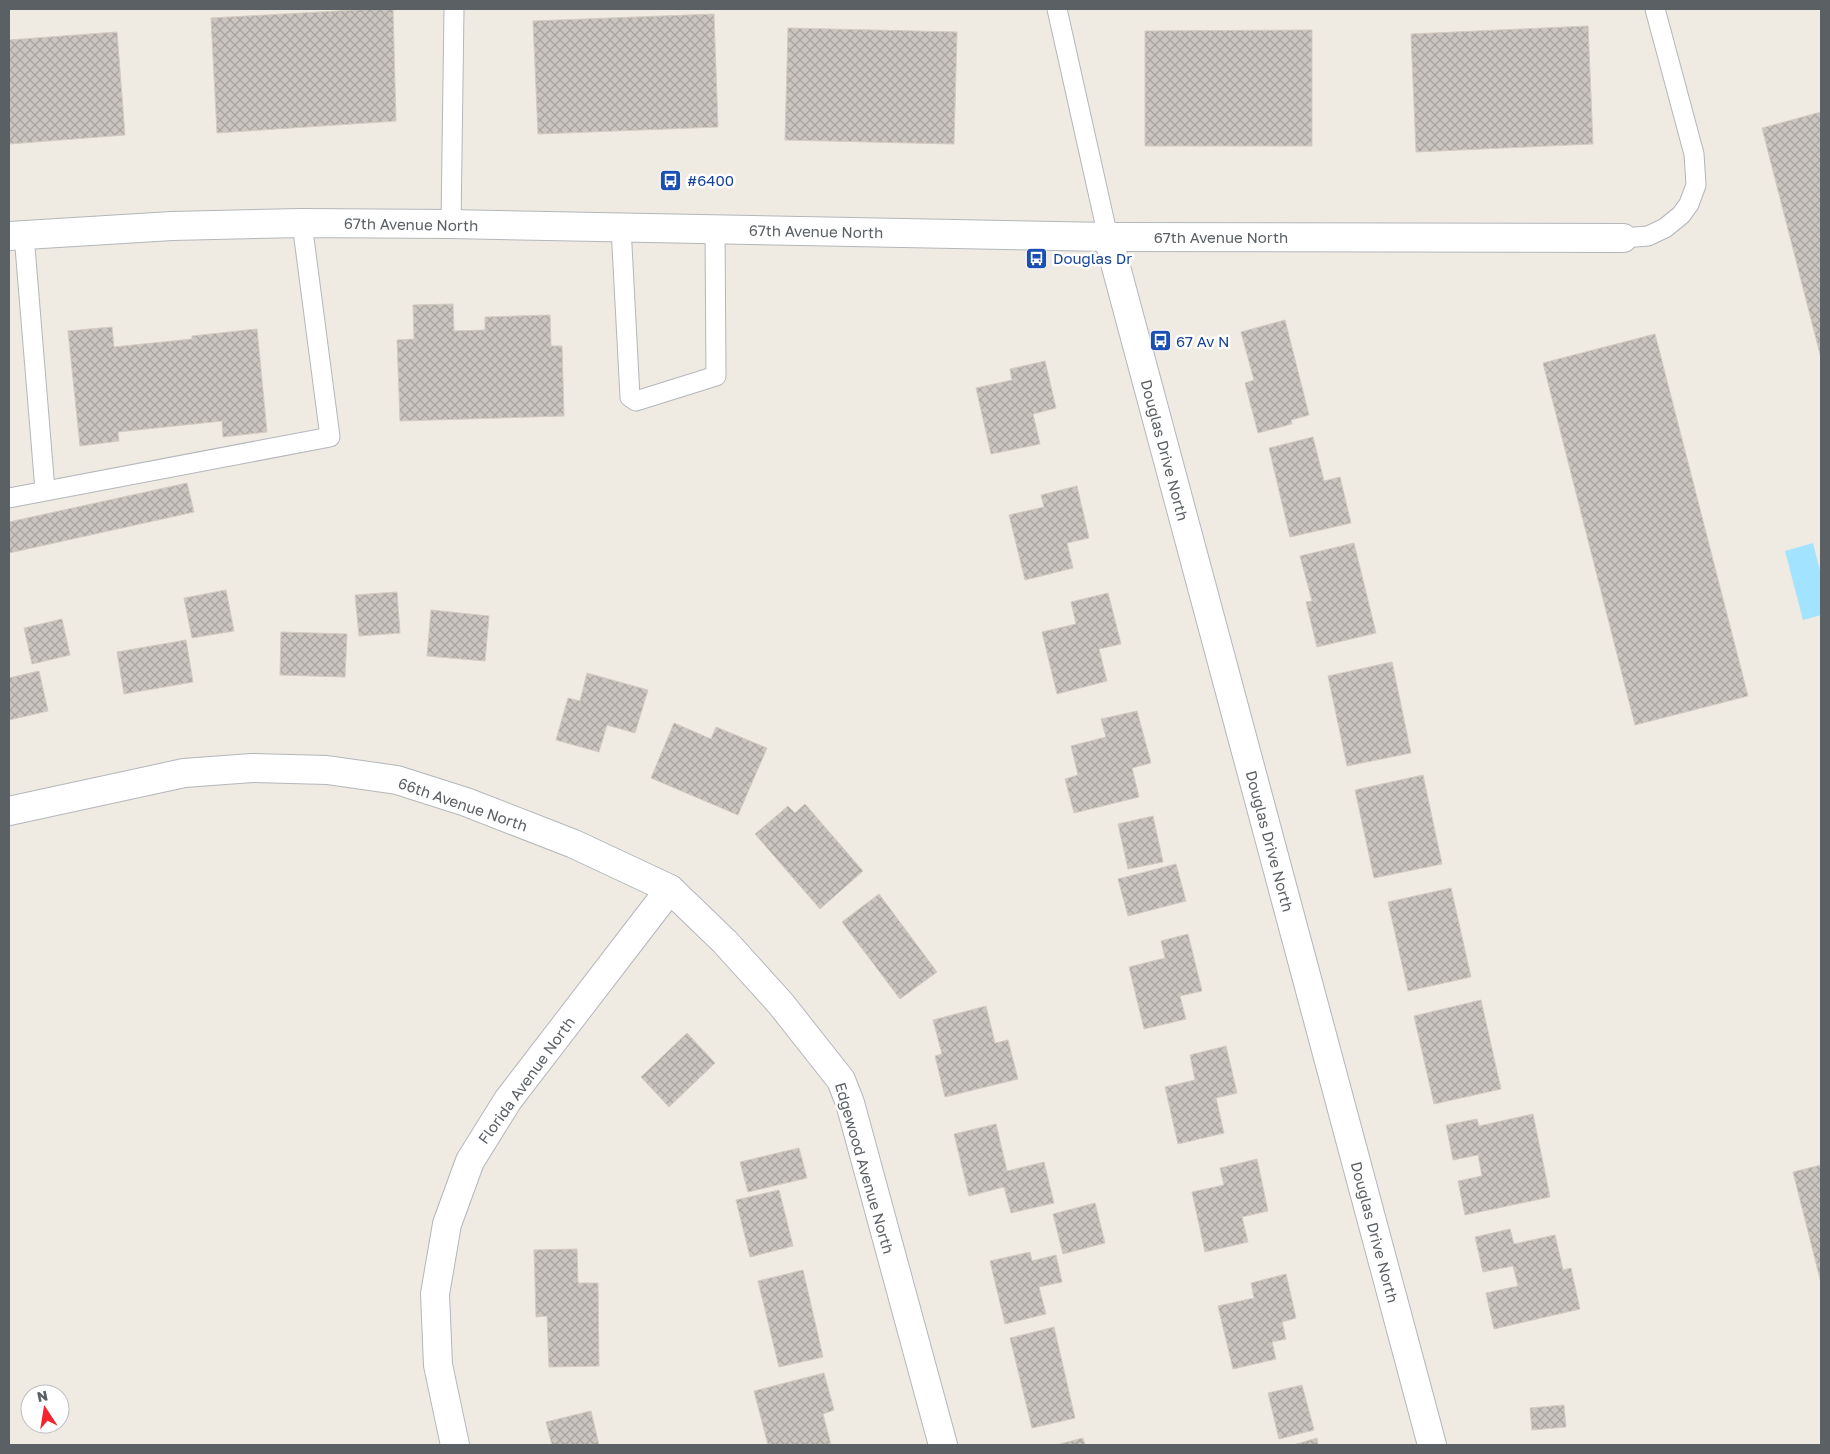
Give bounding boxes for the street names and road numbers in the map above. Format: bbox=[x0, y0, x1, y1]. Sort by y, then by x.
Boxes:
street label: 67th Avenue North bbox=[344, 214, 478, 234]
street label: 67th Avenue North bbox=[749, 221, 883, 241]
street label: 67th Avenue North bbox=[1154, 228, 1288, 246]
street label: Douglas Drive North bbox=[1137, 377, 1193, 523]
street label: Douglas Drive North bbox=[1242, 768, 1298, 914]
street label: 66th Avenue North bbox=[396, 773, 530, 835]
street label: Florida Avenue North bbox=[474, 1013, 578, 1147]
street label: Edgewood Avenue North bbox=[832, 1080, 898, 1256]
street label: Douglas Drive North bbox=[1347, 1159, 1403, 1305]

